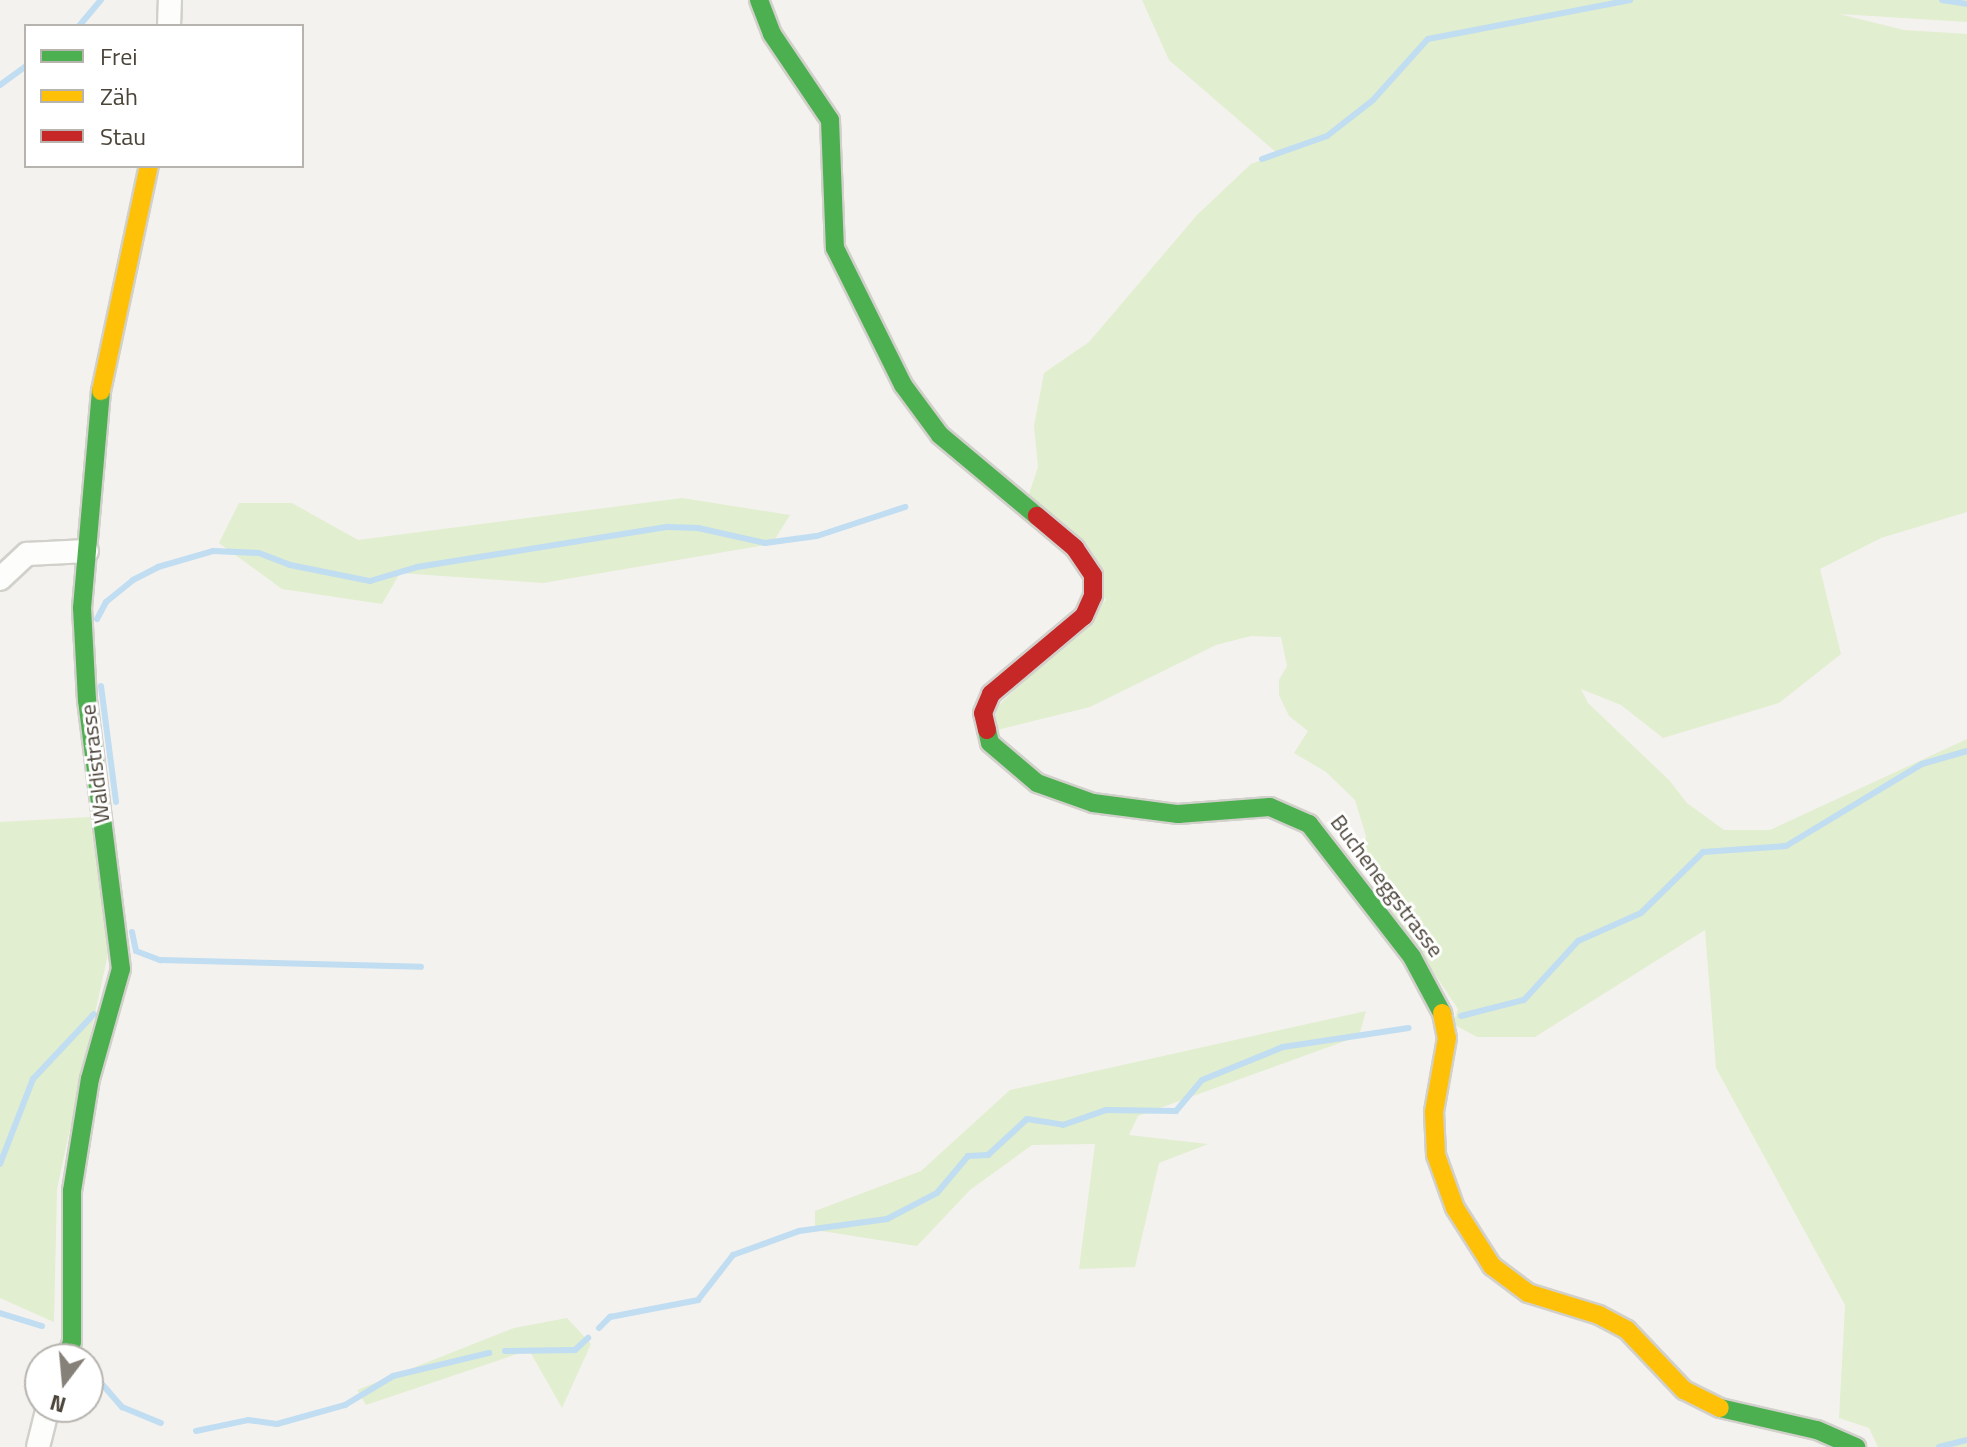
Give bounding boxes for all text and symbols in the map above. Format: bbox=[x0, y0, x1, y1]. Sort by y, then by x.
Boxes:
legend bbox=[24, 24, 304, 168]
text: Frei bbox=[100, 38, 138, 74]
text: Zäh bbox=[100, 78, 138, 114]
text: Stau bbox=[100, 118, 146, 154]
street label: Waldistrasse bbox=[75, 703, 115, 825]
street label: Bucheneggstrasse bbox=[1325, 810, 1449, 962]
north arrow bbox=[24, 1343, 104, 1423]
text: N bbox=[46, 1386, 70, 1423]

